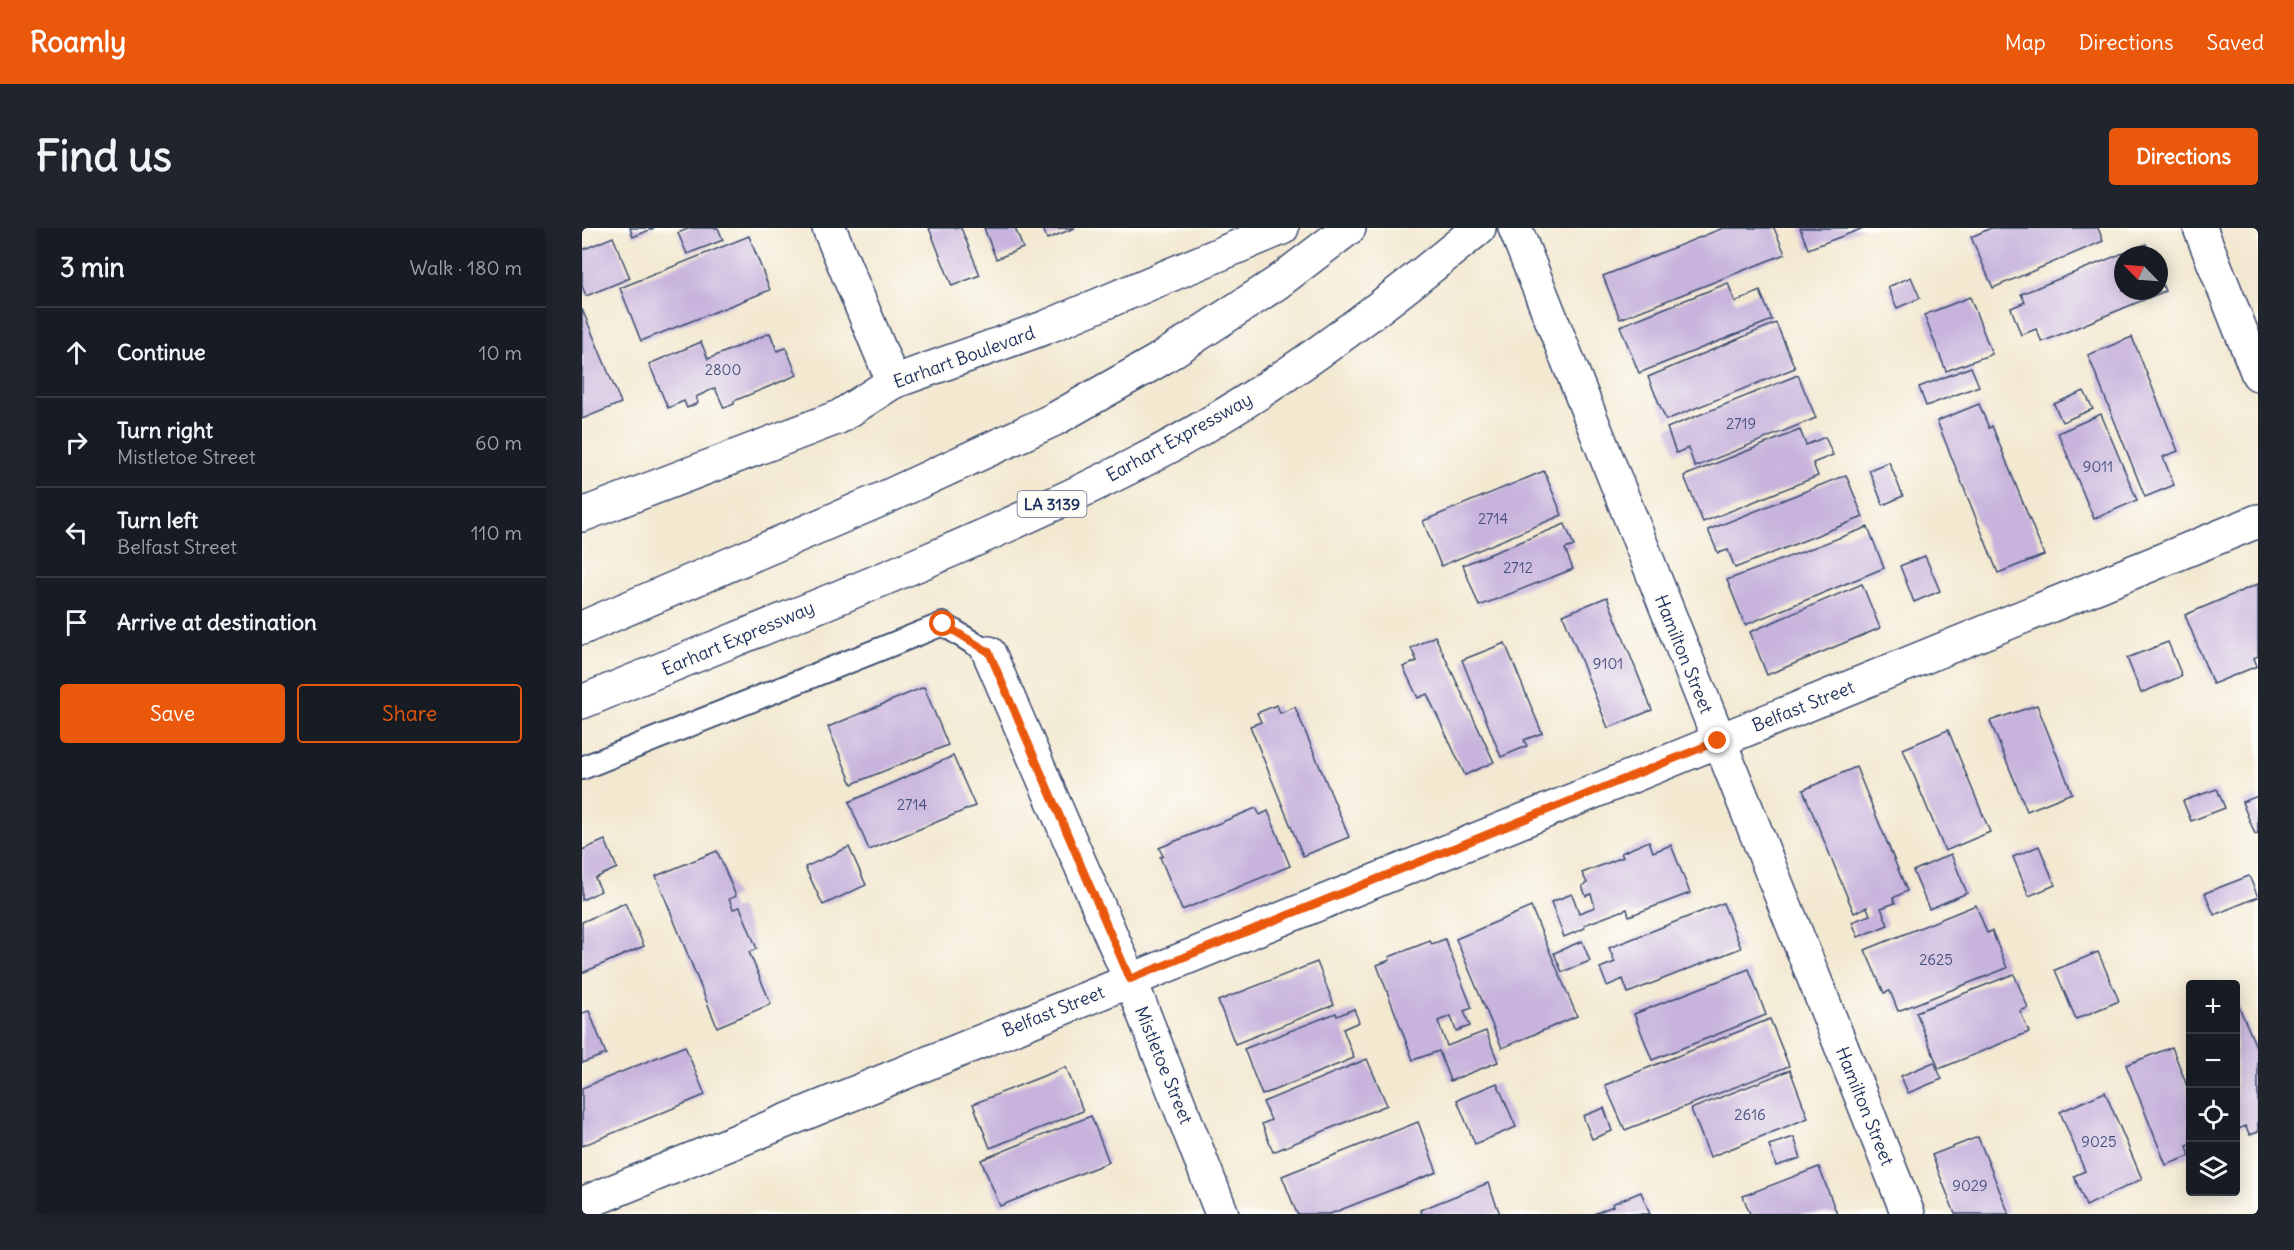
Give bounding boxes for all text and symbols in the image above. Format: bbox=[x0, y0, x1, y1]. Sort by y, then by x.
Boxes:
text: Roamly bbox=[30, 24, 126, 60]
text: Map bbox=[2005, 29, 2046, 56]
text: Directions bbox=[2079, 29, 2173, 56]
text: Saved bbox=[2206, 29, 2264, 56]
button: Directions bbox=[2109, 128, 2258, 185]
text: Find us bbox=[36, 130, 172, 182]
north arrow bbox=[2114, 246, 2168, 300]
text: 3 min bbox=[60, 251, 125, 284]
text: Walk · 180 m bbox=[410, 255, 522, 280]
street label: Earhart Boulevard bbox=[890, 321, 1038, 393]
icon: ahead bbox=[60, 336, 93, 369]
text: Continue bbox=[117, 338, 206, 366]
text: 10 m bbox=[479, 340, 522, 365]
house number: 2800 bbox=[705, 360, 741, 379]
street label: Earhart Expressway bbox=[1102, 387, 1256, 487]
house number: 2719 bbox=[1726, 414, 1756, 433]
text: Turn right bbox=[117, 416, 213, 444]
icon: right bbox=[60, 426, 93, 459]
text: 60 m bbox=[475, 430, 522, 455]
text: Mistletoe Street bbox=[117, 444, 256, 469]
house number: 9011 bbox=[2083, 457, 2113, 476]
road number: LA 3139 bbox=[1018, 491, 1086, 517]
text: Turn left bbox=[117, 506, 198, 534]
house number: 2714 bbox=[1478, 509, 1508, 528]
icon: left bbox=[60, 516, 93, 549]
text: 110 m bbox=[471, 520, 522, 545]
text: Belfast Street bbox=[117, 534, 237, 559]
house number: 2712 bbox=[1503, 558, 1533, 577]
street label: Hamilton Street bbox=[1650, 591, 1718, 717]
street label: Earhart Expressway bbox=[658, 596, 818, 680]
icon: arrive bbox=[60, 606, 93, 639]
text: Arrive at destination bbox=[117, 608, 317, 636]
route start bbox=[929, 610, 955, 636]
house number: 9101 bbox=[1593, 654, 1623, 673]
street label: Belfast Street bbox=[1749, 675, 1857, 737]
button: Save bbox=[60, 684, 285, 743]
button: Share bbox=[297, 684, 522, 743]
route end bbox=[1704, 727, 1730, 753]
house number: 2714 bbox=[897, 795, 927, 814]
house number: 2625 bbox=[1919, 950, 1953, 969]
street label: Belfast Street bbox=[999, 980, 1107, 1042]
map controls bbox=[2186, 980, 2240, 1196]
button: + bbox=[2186, 980, 2240, 1034]
street label: Mistletoe Street bbox=[1130, 1003, 1198, 1127]
button: − bbox=[2186, 1034, 2240, 1088]
street label: Hamilton Street bbox=[1831, 1043, 1899, 1169]
button: locate bbox=[2186, 1088, 2240, 1142]
house number: 2616 bbox=[1734, 1105, 1766, 1124]
house number: 9025 bbox=[2081, 1132, 2117, 1151]
button: layers bbox=[2186, 1142, 2240, 1196]
house number: 9029 bbox=[1952, 1176, 1988, 1195]

